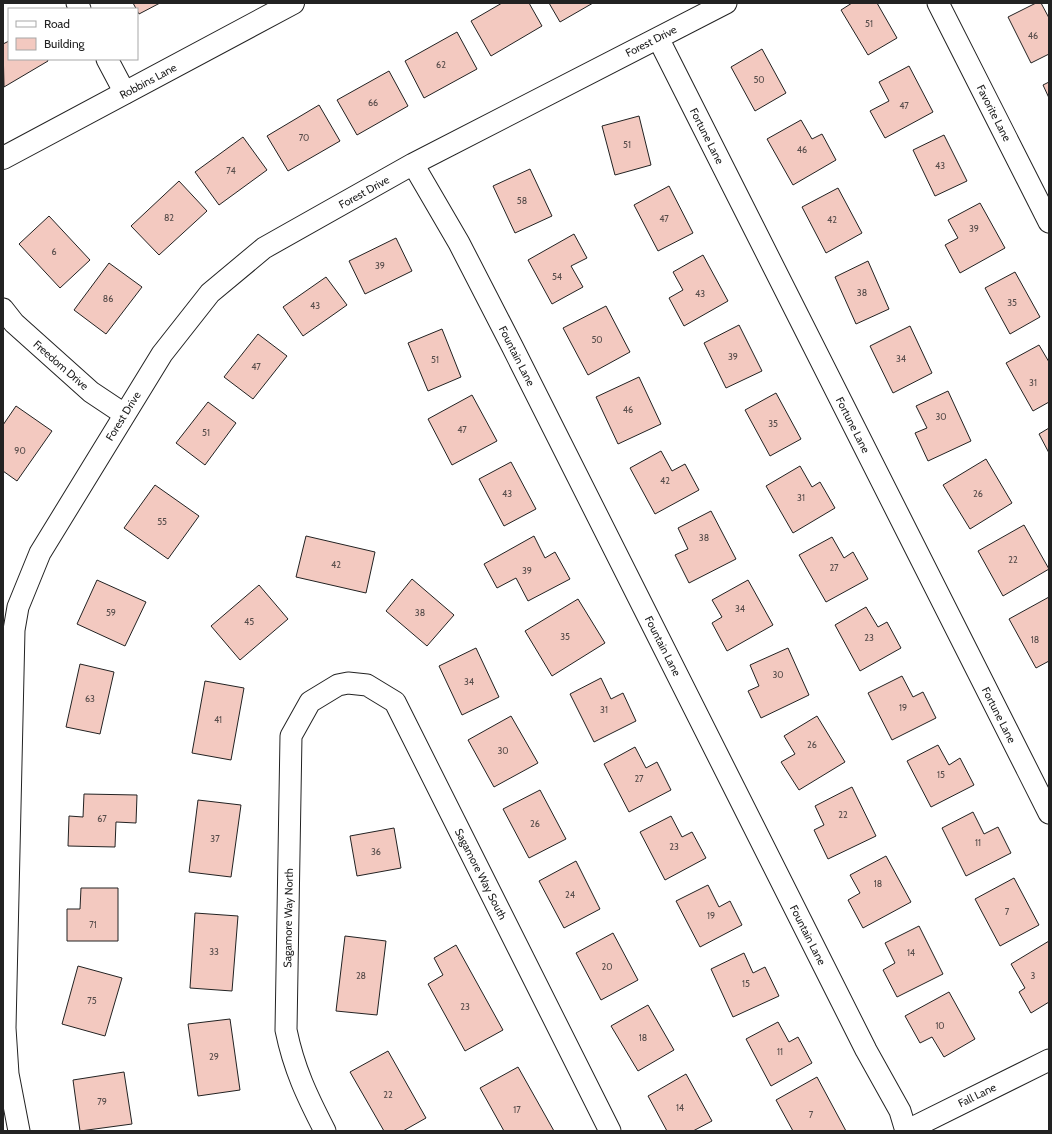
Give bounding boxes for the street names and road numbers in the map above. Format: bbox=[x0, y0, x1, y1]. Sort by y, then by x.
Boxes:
street label: Forest Drive bbox=[623, 22, 679, 60]
street label: Robbins Lane bbox=[117, 60, 179, 102]
street label: Favorite Lane bbox=[974, 82, 1014, 144]
street label: Fortune Lane bbox=[687, 106, 727, 167]
street label: Forest Drive bbox=[336, 172, 392, 212]
street label: Fountain Lane bbox=[496, 324, 538, 389]
street label: Freedom Drive bbox=[30, 337, 92, 393]
street label: Forest Drive bbox=[102, 388, 144, 443]
street label: Fortune Lane bbox=[833, 395, 873, 456]
street label: Fountain Lane bbox=[642, 614, 684, 679]
street label: Fortune Lane bbox=[979, 685, 1019, 746]
street label: Sagamore Way South bbox=[452, 826, 510, 922]
street label: Sagamore Way North bbox=[280, 868, 296, 968]
street label: Fountain Lane bbox=[787, 903, 829, 968]
street label: Fall Lane bbox=[956, 1080, 999, 1110]

